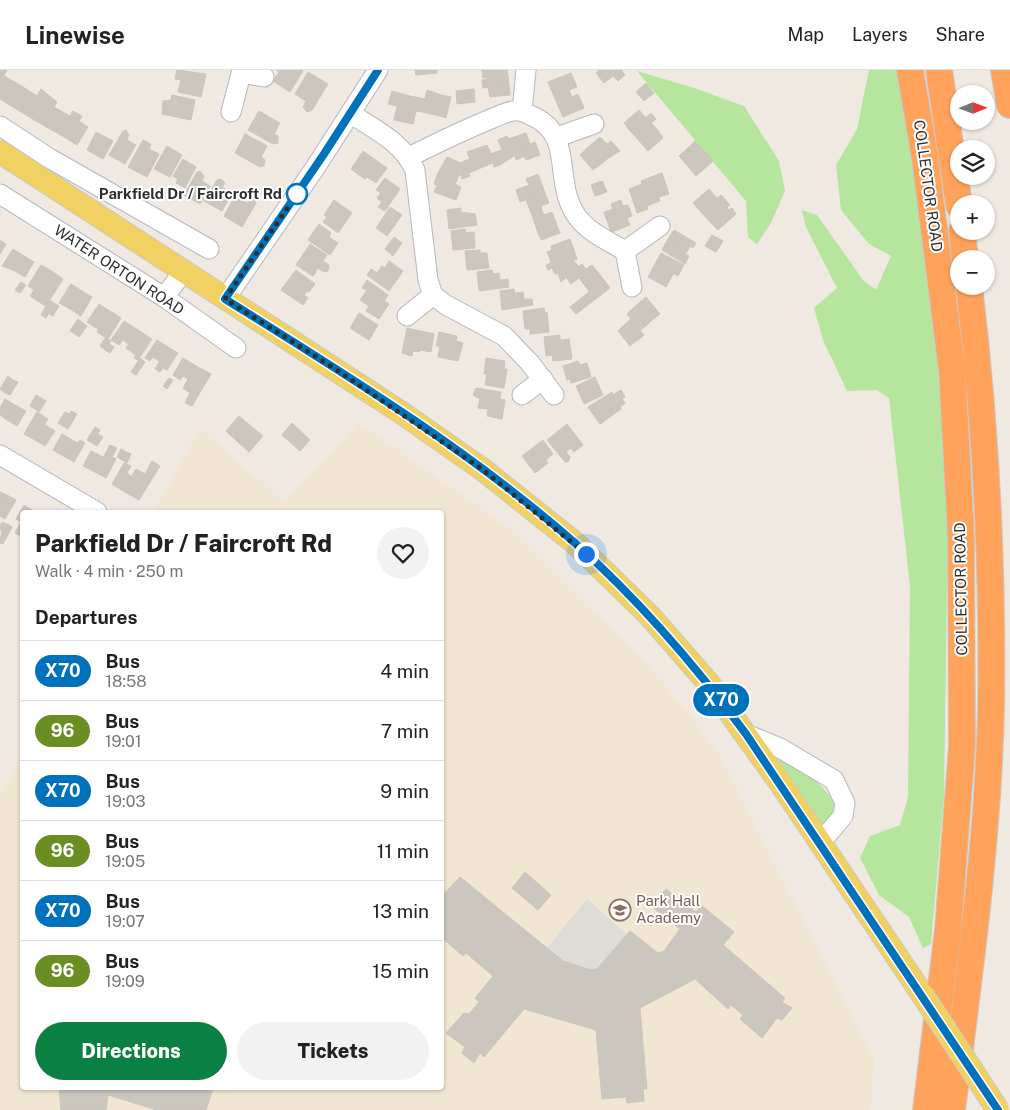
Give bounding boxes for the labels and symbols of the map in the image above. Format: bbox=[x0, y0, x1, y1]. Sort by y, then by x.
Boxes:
north arrow bbox=[950, 85, 995, 130]
street label: COLLECTOR ROAD bbox=[911, 119, 946, 253]
marker: Parkfield Dr / Faircroft Rd bbox=[286, 183, 308, 205]
place label: Parkfield Dr / Faircroft Rd bbox=[99, 185, 282, 202]
street label: WATER ORTON ROAD bbox=[51, 221, 187, 318]
street label: COLLECTOR ROAD bbox=[951, 522, 970, 656]
your location bbox=[574, 542, 599, 567]
line badge: X70 bbox=[692, 684, 750, 716]
place label: Park Hall Academy bbox=[636, 892, 701, 926]
school or university icon: Park Hall Academy bbox=[608, 898, 632, 922]

